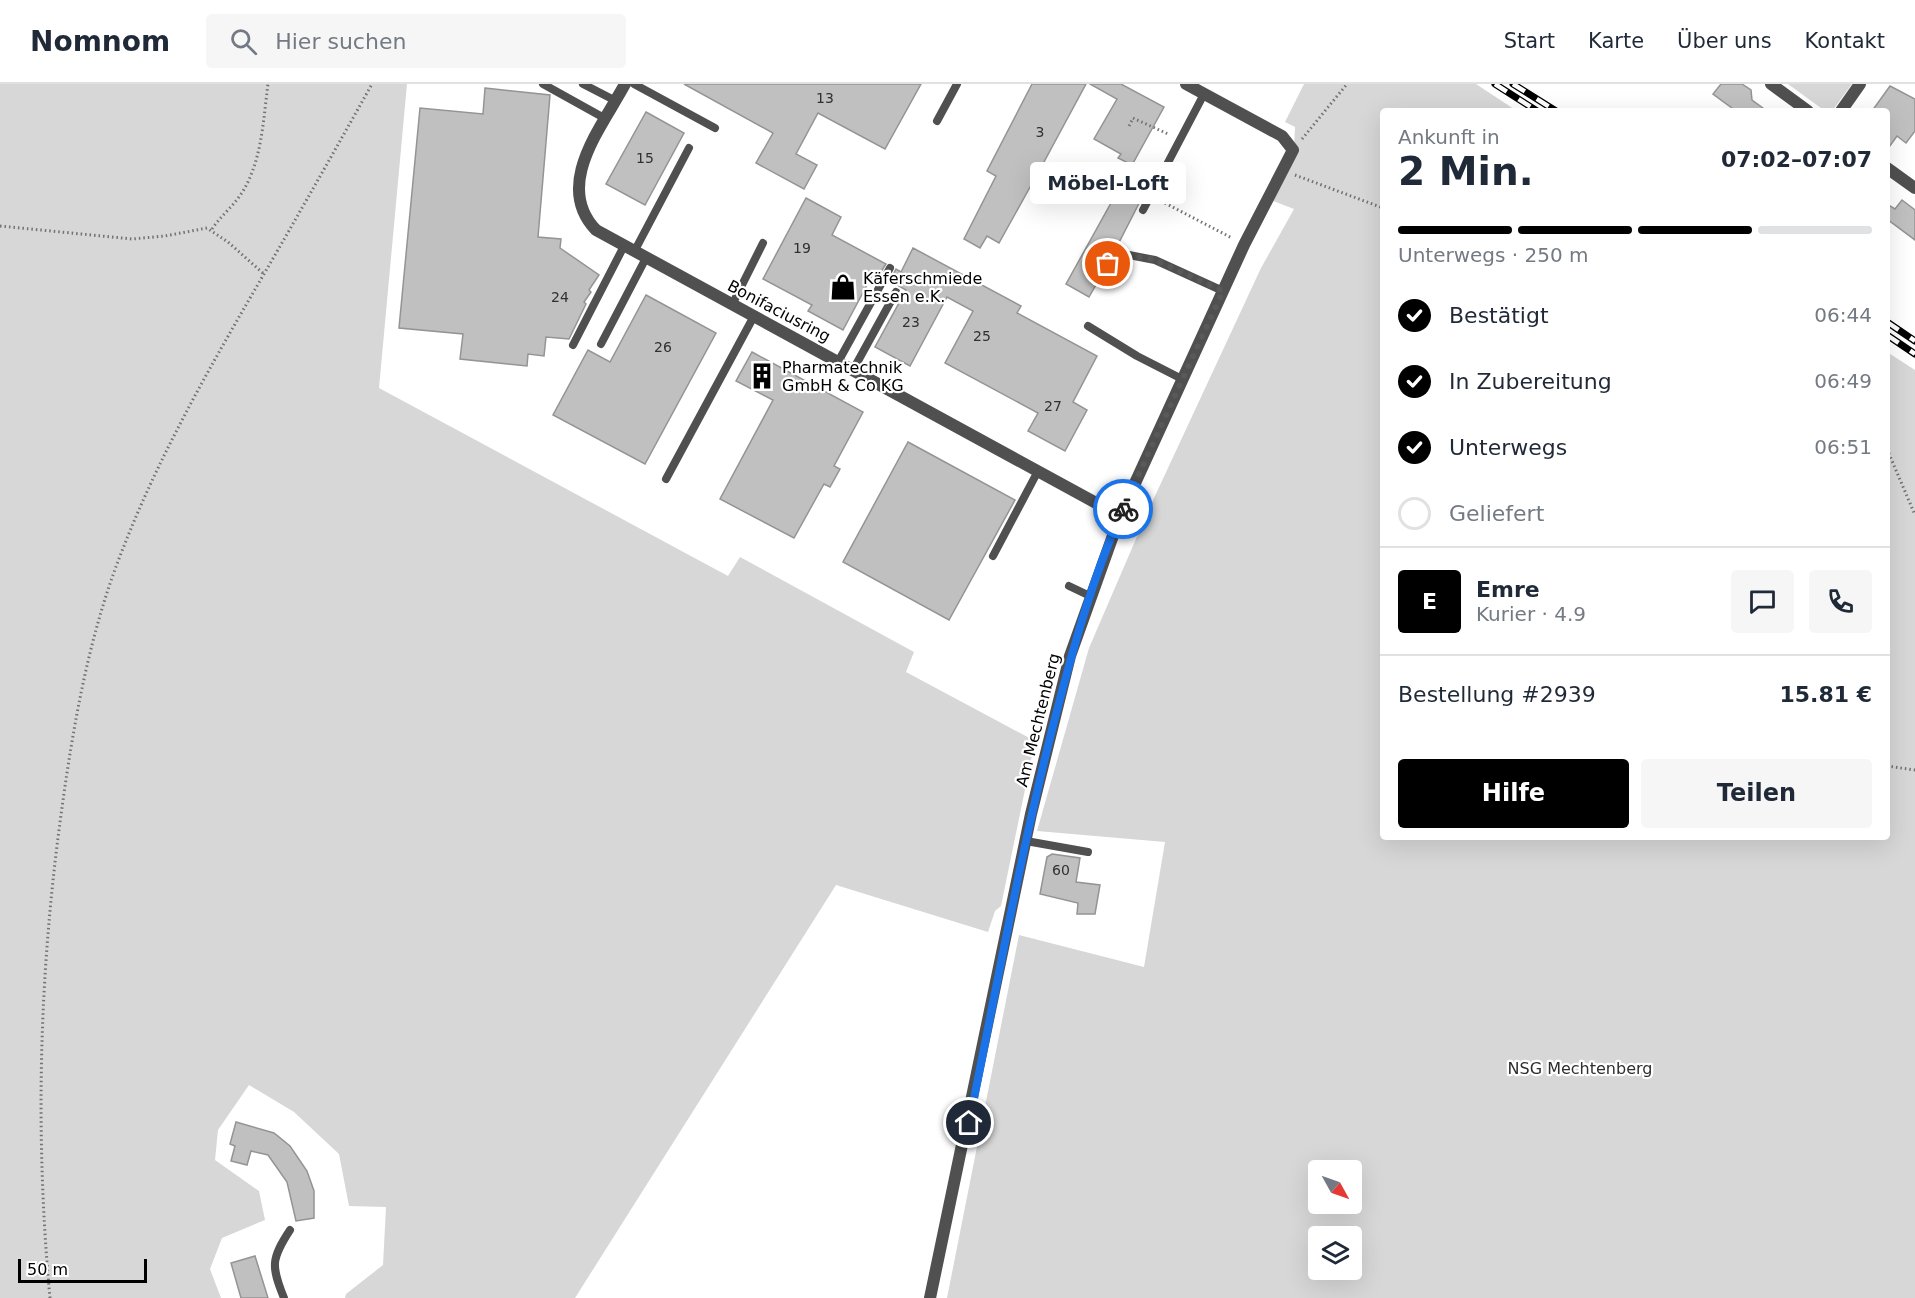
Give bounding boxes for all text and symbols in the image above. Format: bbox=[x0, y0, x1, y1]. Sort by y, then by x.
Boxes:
search box bbox=[206, 14, 626, 68]
text: Nomnom bbox=[30, 25, 170, 58]
icon: search bbox=[227, 25, 260, 58]
text: Hier suchen bbox=[275, 29, 406, 54]
text: Start bbox=[1504, 29, 1555, 53]
text: Karte bbox=[1588, 29, 1644, 53]
text: Über uns bbox=[1677, 29, 1772, 53]
text: Kontakt bbox=[1805, 29, 1885, 53]
house number: 13 bbox=[816, 90, 834, 106]
house number: 3 bbox=[1036, 124, 1044, 140]
text: Ankunft in bbox=[1398, 125, 1500, 149]
text: 07:02–07:07 bbox=[1721, 147, 1872, 172]
text: 2 Min. bbox=[1398, 149, 1533, 194]
house number: 15 bbox=[636, 150, 654, 166]
callout: Möbel-Loft bbox=[1030, 162, 1186, 204]
text: Möbel-Loft bbox=[1047, 171, 1169, 195]
pin bbox=[1082, 238, 1133, 289]
house number: 19 bbox=[793, 240, 811, 256]
text: Unterwegs · 250 m bbox=[1398, 243, 1589, 267]
icon: bag bbox=[1091, 247, 1124, 280]
place label: Käferschmiede Essen e.K. bbox=[863, 269, 982, 306]
shop icon: Käferschmiede Essen e.K. bbox=[828, 272, 858, 302]
street label: Bonifaciusring bbox=[724, 276, 834, 346]
house number: 24 bbox=[551, 289, 569, 305]
icon: check bbox=[1398, 299, 1431, 332]
text: Bestätigt bbox=[1449, 303, 1549, 328]
text: 06:44 bbox=[1814, 303, 1872, 327]
house number: 23 bbox=[902, 314, 920, 330]
house number: 25 bbox=[973, 328, 991, 344]
house number: 26 bbox=[654, 339, 672, 355]
place label: Pharmatechnik GmbH & Co KG bbox=[782, 358, 904, 395]
building icon: Pharmatechnik GmbH & Co KG bbox=[747, 361, 777, 391]
icon: check bbox=[1398, 365, 1431, 398]
text: In Zubereitung bbox=[1449, 369, 1612, 394]
text: 06:49 bbox=[1814, 369, 1872, 393]
house number: 27 bbox=[1044, 398, 1062, 414]
icon: check bbox=[1398, 431, 1431, 464]
text: Unterwegs bbox=[1449, 435, 1567, 460]
text: 06:51 bbox=[1814, 435, 1872, 459]
courier bbox=[1093, 479, 1153, 539]
icon: bike bbox=[1107, 493, 1140, 526]
text: Geliefert bbox=[1449, 501, 1544, 526]
button: chat bbox=[1731, 570, 1794, 633]
button: phone bbox=[1809, 570, 1872, 633]
text: Emre bbox=[1476, 577, 1540, 602]
text: E bbox=[1422, 589, 1437, 614]
text: Kurier · 4.9 bbox=[1476, 602, 1586, 626]
street label: Am Mechtenberg bbox=[1012, 651, 1064, 789]
text: Bestellung #2939 bbox=[1398, 682, 1596, 707]
text: 15.81 € bbox=[1779, 682, 1872, 707]
button: Hilfe bbox=[1398, 759, 1629, 828]
button: Teilen bbox=[1641, 759, 1872, 828]
house number: 60 bbox=[1052, 862, 1070, 878]
park label: NSG Mechtenberg bbox=[1508, 1059, 1652, 1078]
pin bbox=[943, 1097, 994, 1148]
icon: home bbox=[952, 1106, 985, 1139]
north arrow bbox=[1308, 1160, 1362, 1214]
map controls bbox=[1308, 1160, 1362, 1280]
button: layers bbox=[1308, 1226, 1362, 1280]
scale bar bbox=[18, 1256, 147, 1284]
text: 50 m bbox=[27, 1260, 68, 1279]

